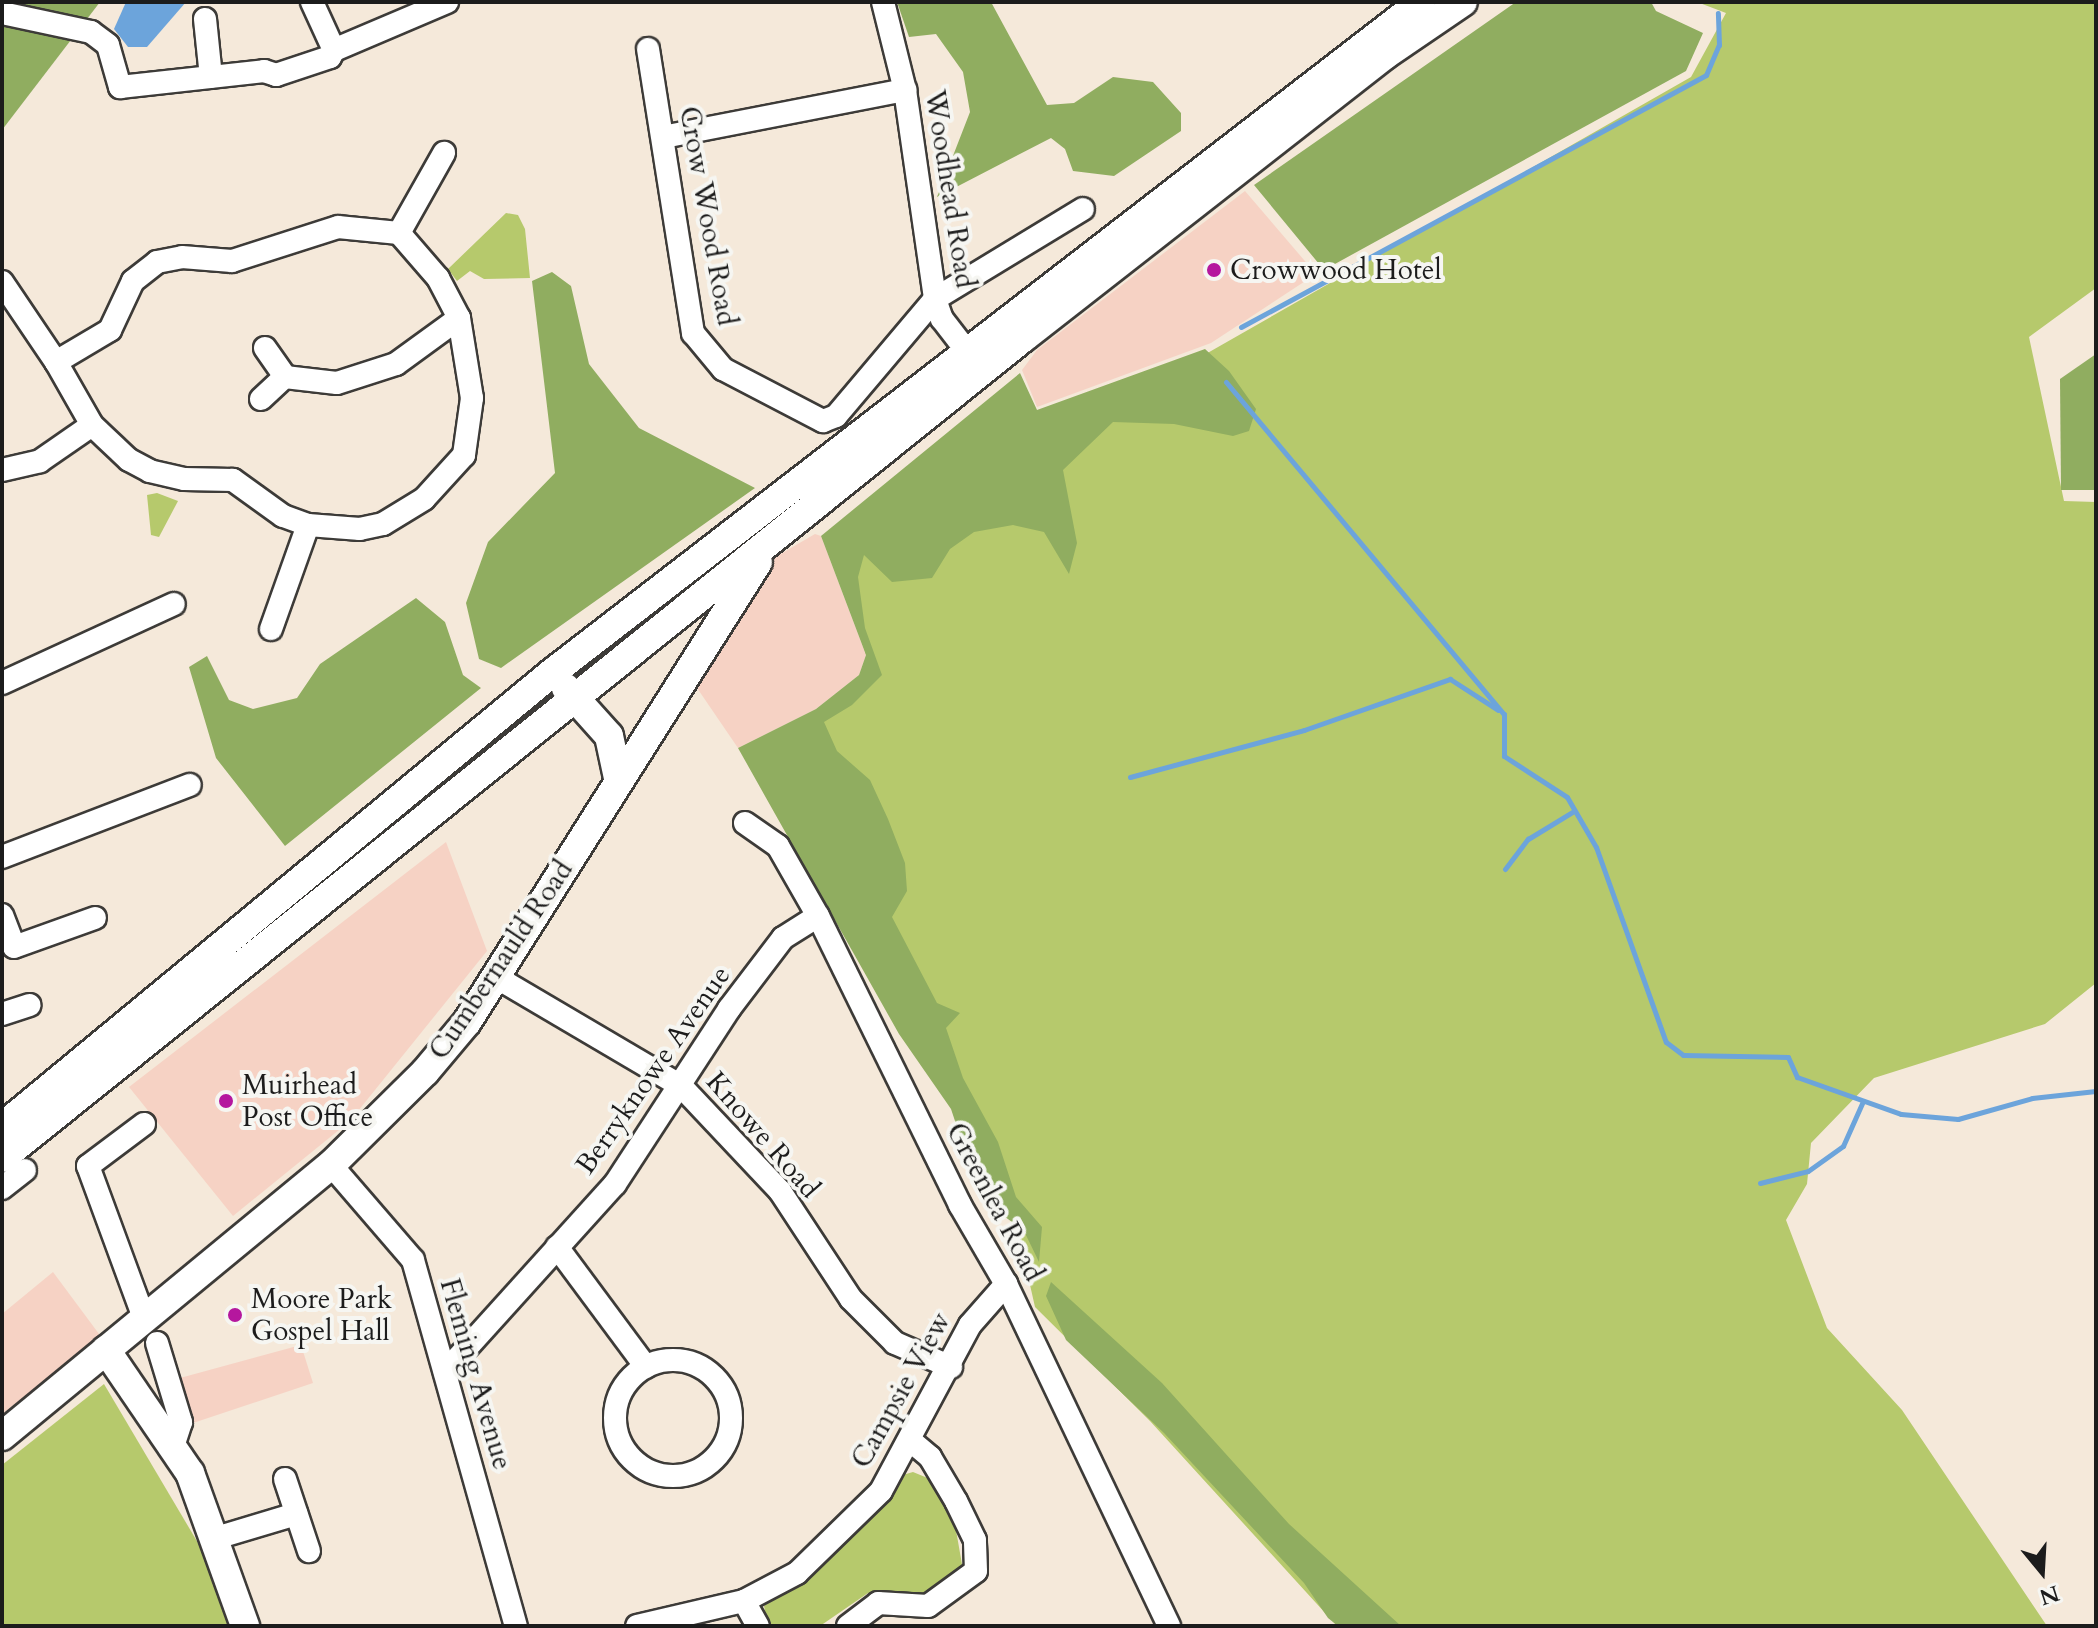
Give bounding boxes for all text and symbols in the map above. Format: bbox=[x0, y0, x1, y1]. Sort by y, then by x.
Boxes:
street label: Woodhead Road bbox=[918, 87, 982, 291]
street label: Crow Wood Road bbox=[672, 104, 744, 328]
place label: Crowwood Hotel bbox=[1230, 253, 1442, 287]
marker: Crowwood Hotel bbox=[1205, 261, 1223, 279]
street label: Cumbernauld Road bbox=[422, 854, 580, 1066]
street label: Berryknowe Avenue bbox=[569, 959, 737, 1181]
street label: Knowe Road bbox=[699, 1065, 827, 1205]
place label: Muirhead Post Office bbox=[242, 1068, 373, 1134]
marker: Muirhead Post Office bbox=[217, 1092, 235, 1110]
street label: Greenlea Road bbox=[939, 1117, 1051, 1287]
street label: Fleming Avenue bbox=[433, 1275, 519, 1473]
place label: Moore Park Gospel Hall bbox=[251, 1282, 392, 1348]
marker: Moore Park Gospel Hall bbox=[226, 1306, 244, 1324]
street label: Campsie View bbox=[844, 1306, 958, 1474]
north arrow bbox=[2002, 1532, 2082, 1612]
text: N bbox=[2036, 1578, 2063, 1612]

